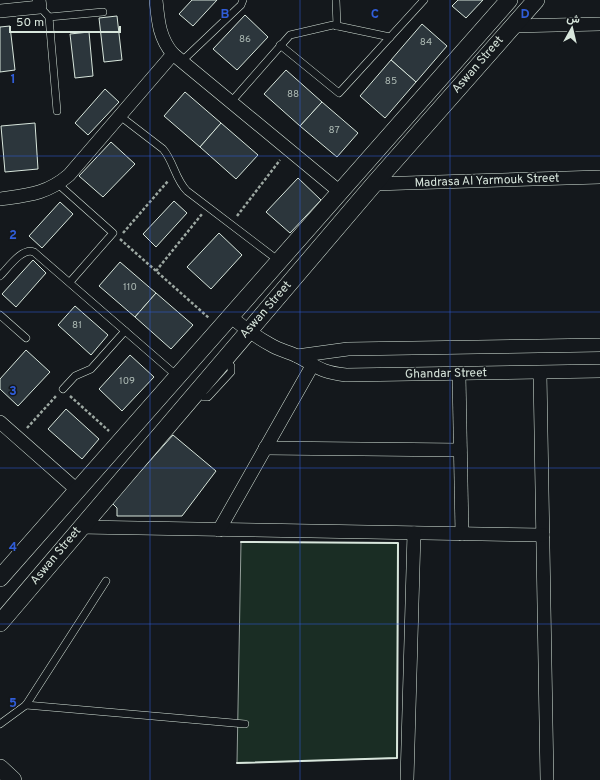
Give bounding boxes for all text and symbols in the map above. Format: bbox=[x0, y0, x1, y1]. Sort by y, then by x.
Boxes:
text: B bbox=[221, 7, 230, 23]
text: C bbox=[371, 7, 379, 23]
text: D bbox=[520, 7, 530, 23]
scale bar bbox=[10, 8, 120, 34]
north arrow bbox=[552, 8, 592, 48]
text: ش bbox=[566, 11, 581, 27]
text: 50 m bbox=[16, 15, 44, 31]
house number: 86 bbox=[239, 33, 251, 46]
street label: Aswan Street bbox=[449, 33, 507, 97]
house number: 84 bbox=[420, 36, 432, 49]
text: 1 bbox=[10, 72, 16, 88]
house number: 85 bbox=[385, 75, 397, 88]
house number: 88 bbox=[287, 88, 299, 101]
house number: 87 bbox=[328, 124, 340, 137]
street label: Madrasa Al Yarmouk Street bbox=[414, 170, 560, 192]
text: 2 bbox=[9, 228, 17, 244]
street label: Aswan Street bbox=[237, 278, 295, 342]
house number: 110 bbox=[123, 281, 137, 294]
house number: 81 bbox=[72, 319, 82, 332]
street label: Ghandar Street bbox=[405, 365, 487, 383]
house number: 109 bbox=[119, 375, 135, 388]
text: 3 bbox=[9, 384, 17, 400]
street label: Aswan Street bbox=[27, 524, 85, 588]
text: 4 bbox=[9, 540, 17, 556]
text: 5 bbox=[9, 696, 17, 712]

